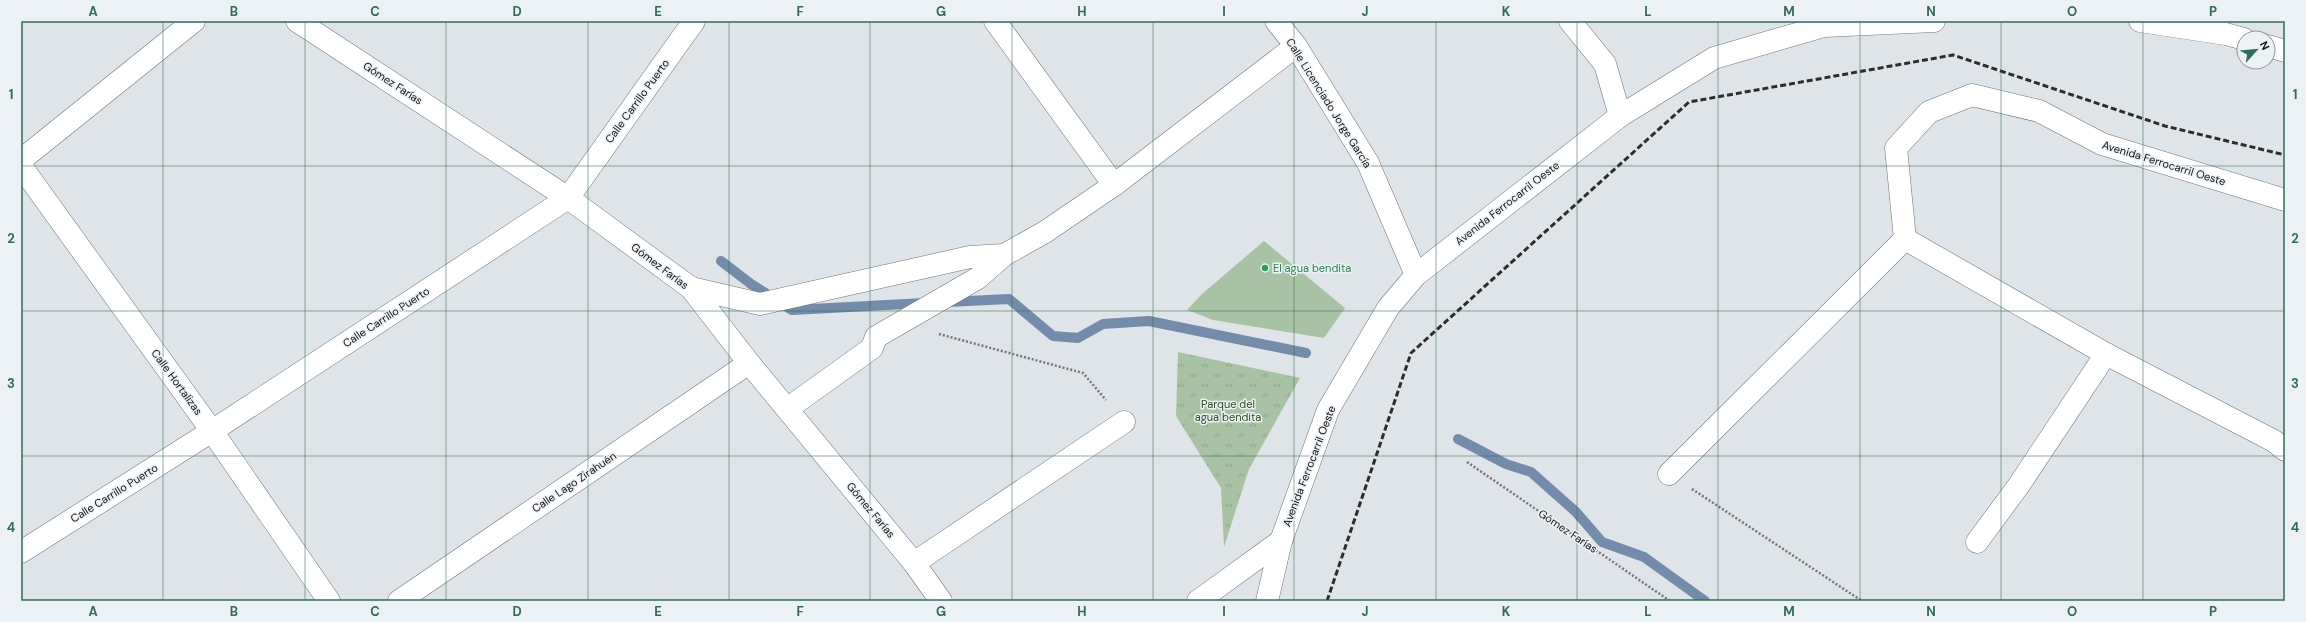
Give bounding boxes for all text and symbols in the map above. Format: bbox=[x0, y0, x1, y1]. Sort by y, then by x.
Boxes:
text: A bbox=[88, 3, 98, 20]
text: B bbox=[230, 3, 238, 20]
text: C bbox=[370, 3, 380, 20]
text: D bbox=[512, 3, 522, 20]
text: E bbox=[654, 3, 662, 20]
text: F bbox=[796, 3, 804, 20]
text: G bbox=[936, 3, 946, 20]
text: H bbox=[1077, 3, 1087, 20]
text: I bbox=[1222, 3, 1226, 20]
text: J bbox=[1361, 3, 1369, 20]
text: K bbox=[1502, 3, 1511, 20]
text: L bbox=[1644, 3, 1652, 20]
text: M bbox=[1783, 3, 1795, 20]
text: N bbox=[1926, 3, 1936, 20]
text: O bbox=[2067, 3, 2077, 20]
text: P bbox=[2209, 3, 2217, 20]
north arrow bbox=[2236, 30, 2276, 70]
street label: Calle Licenciado Jorge García bbox=[1283, 35, 1375, 171]
text: N bbox=[2257, 39, 2273, 52]
street label: Calle Carrillo Puerto bbox=[602, 56, 672, 146]
street label: Gómez Farías bbox=[361, 59, 425, 107]
text: 1 bbox=[9, 86, 13, 103]
text: 1 bbox=[2293, 86, 2297, 103]
street label: Avenida Ferrocarril Oeste bbox=[2101, 138, 2227, 188]
street label: Avenida Ferrocarril Oeste bbox=[1452, 158, 1562, 248]
text: 2 bbox=[7, 230, 15, 247]
text: 2 bbox=[2291, 230, 2299, 247]
street label: Gómez Farías bbox=[628, 240, 692, 292]
place label: El agua bendita bbox=[1273, 261, 1351, 275]
marker: El agua bendita bbox=[1260, 263, 1270, 273]
street label: Calle Carrillo Puerto bbox=[340, 284, 432, 350]
street label: Calle Hortalizas bbox=[148, 346, 206, 418]
text: 3 bbox=[7, 375, 15, 392]
text: 3 bbox=[2291, 375, 2299, 392]
park label: Parque del agua bendita bbox=[1195, 397, 1261, 424]
street label: Avenida Ferrocarril Oeste bbox=[1279, 404, 1339, 528]
street label: Calle Lago Zirahuén bbox=[529, 449, 619, 515]
street label: Calle Carrillo Puerto bbox=[68, 460, 160, 526]
street label: Gómez Farías bbox=[844, 479, 898, 541]
street label: Gómez Farías bbox=[1536, 506, 1600, 556]
text: 4 bbox=[7, 519, 15, 536]
text: 4 bbox=[2291, 519, 2299, 536]
text: A bbox=[88, 603, 98, 620]
text: B bbox=[230, 603, 238, 620]
text: C bbox=[370, 603, 380, 620]
text: D bbox=[512, 603, 522, 620]
text: E bbox=[654, 603, 662, 620]
text: F bbox=[796, 603, 804, 620]
text: G bbox=[936, 603, 946, 620]
text: H bbox=[1077, 603, 1087, 620]
text: I bbox=[1222, 603, 1226, 620]
text: J bbox=[1361, 603, 1369, 620]
text: K bbox=[1502, 603, 1511, 620]
text: L bbox=[1644, 603, 1652, 620]
text: M bbox=[1783, 603, 1795, 620]
text: N bbox=[1926, 603, 1936, 620]
text: O bbox=[2067, 603, 2077, 620]
text: P bbox=[2209, 603, 2217, 620]

